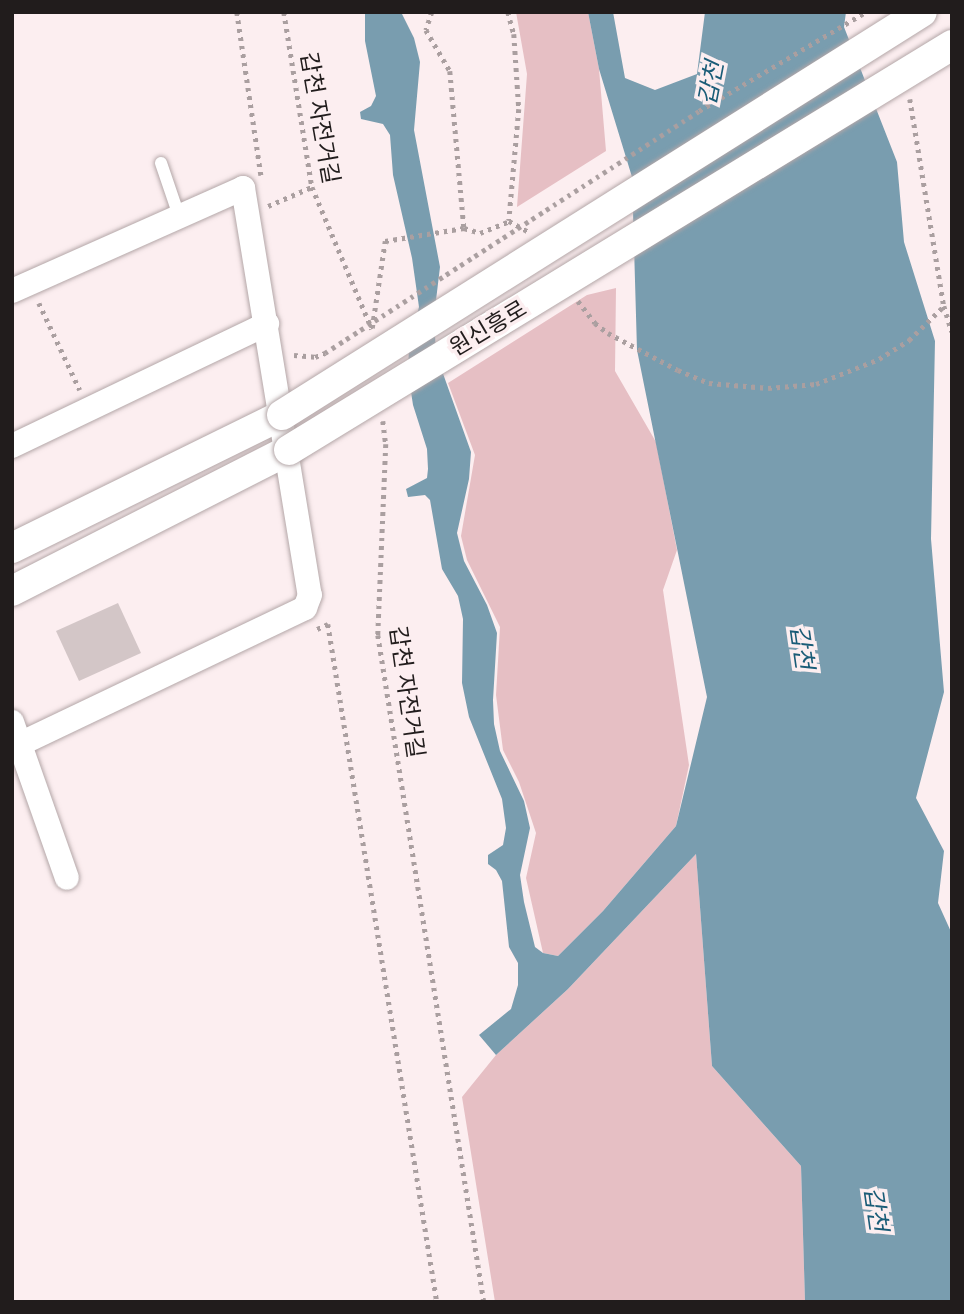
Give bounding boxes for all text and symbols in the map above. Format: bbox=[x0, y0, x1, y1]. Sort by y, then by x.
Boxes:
street label: 갑천 자전거길 bbox=[295, 50, 345, 186]
water label: 갑천 bbox=[693, 59, 729, 107]
street label: 원신흥로 bbox=[445, 294, 531, 362]
water label: 갑천 bbox=[785, 623, 819, 671]
street label: 갑천 자전거길 bbox=[384, 624, 430, 760]
water label: 갑천 bbox=[859, 1185, 893, 1233]

